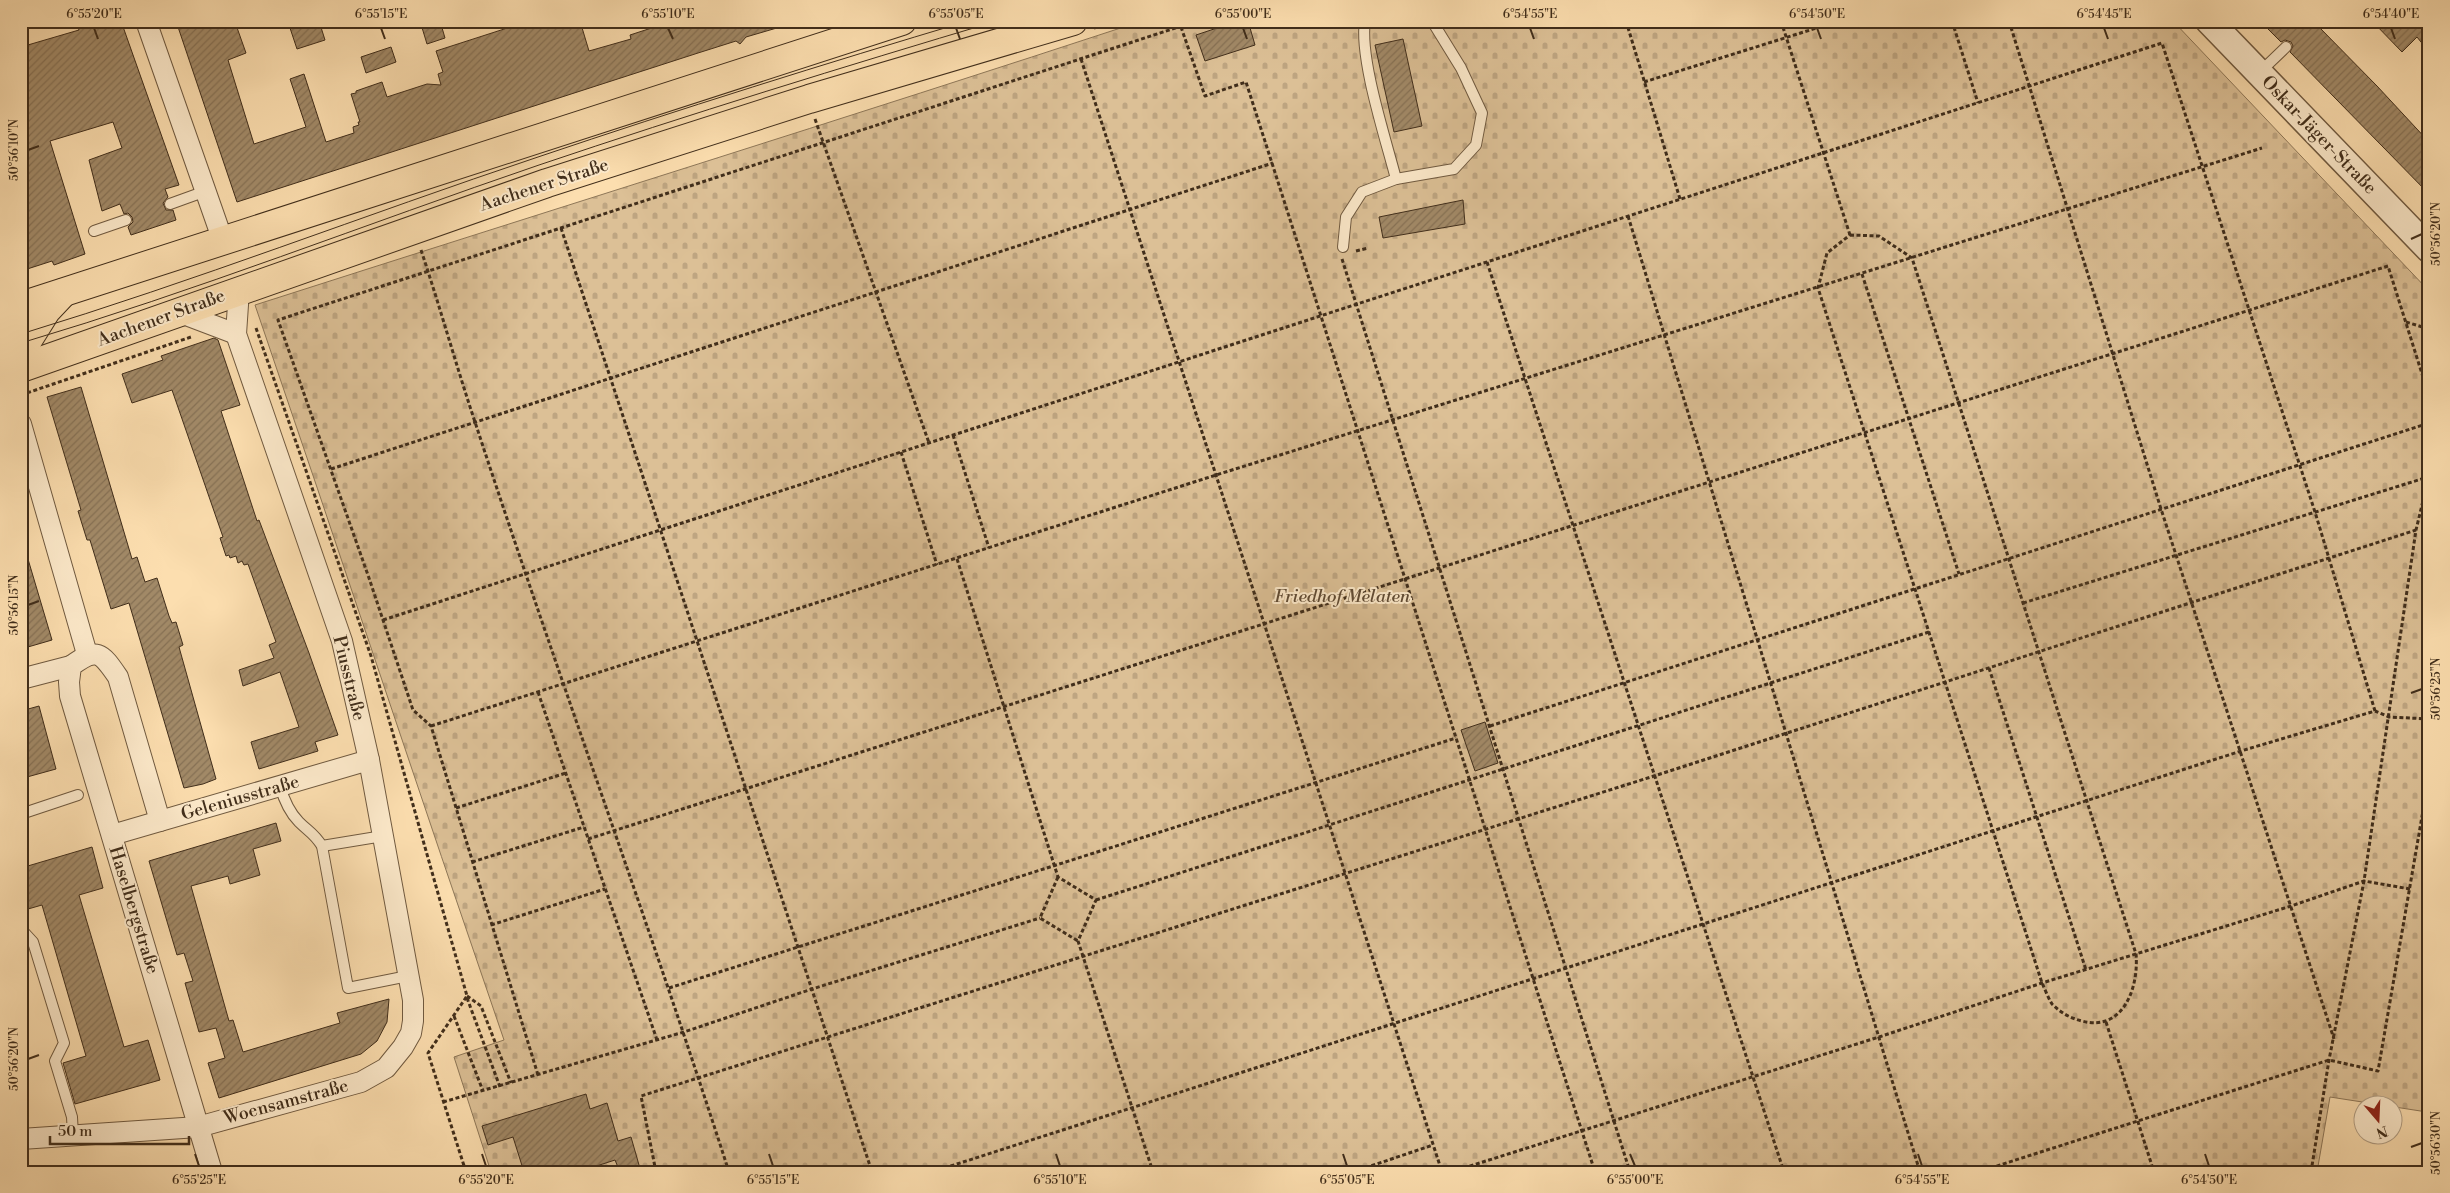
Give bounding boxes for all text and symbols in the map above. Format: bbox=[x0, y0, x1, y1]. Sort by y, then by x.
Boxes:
text: 6°55'20"E bbox=[66, 7, 122, 22]
text: 6°55'15"E bbox=[355, 7, 407, 22]
text: 6°55'10"E bbox=[641, 7, 695, 22]
text: 6°55'05"E bbox=[928, 7, 984, 22]
text: 6°55'00"E bbox=[1215, 7, 1271, 22]
text: 6°54'55"E bbox=[1503, 7, 1557, 22]
text: 6°54'50"E bbox=[1789, 7, 1845, 22]
text: 6°54'45"E bbox=[2076, 7, 2132, 22]
text: 6°54'40"E bbox=[2363, 7, 2419, 22]
street label: Oskar-Jäger-Straße bbox=[2256, 71, 2382, 199]
text: 50°56'10"N bbox=[7, 119, 22, 181]
street label: Aachener Straße bbox=[475, 153, 612, 217]
text: 50°56'20"N bbox=[2429, 202, 2444, 266]
street label: Aachener Straße bbox=[93, 284, 228, 352]
text: 50°56'15"N bbox=[7, 574, 22, 635]
park label: Friedhof Melaten bbox=[1274, 585, 1411, 608]
street label: Piusstraße bbox=[327, 633, 371, 723]
text: 50°56'25"N bbox=[2429, 658, 2444, 720]
street label: Geleniusstraße bbox=[178, 770, 302, 826]
street label: Haselbergstraße bbox=[104, 843, 164, 977]
text: 50°56'20"N bbox=[7, 1027, 22, 1091]
street label: Woensamstraße bbox=[220, 1074, 351, 1130]
north arrow bbox=[2352, 1096, 2402, 1146]
text: 50°56'30"N bbox=[2429, 1111, 2444, 1175]
scale bar bbox=[50, 1113, 189, 1145]
text: N bbox=[2374, 1121, 2390, 1142]
text: 50 m bbox=[58, 1122, 92, 1141]
text: 6°55'25"E bbox=[172, 1173, 226, 1188]
text: 6°55'20"E bbox=[458, 1173, 514, 1188]
text: 6°55'15"E bbox=[747, 1173, 799, 1188]
text: 6°55'10"E bbox=[1033, 1173, 1087, 1188]
text: 6°55'05"E bbox=[1319, 1173, 1375, 1188]
text: 6°55'00"E bbox=[1607, 1173, 1663, 1188]
text: 6°54'55"E bbox=[1895, 1173, 1949, 1188]
text: 6°54'50"E bbox=[2181, 1173, 2237, 1188]

